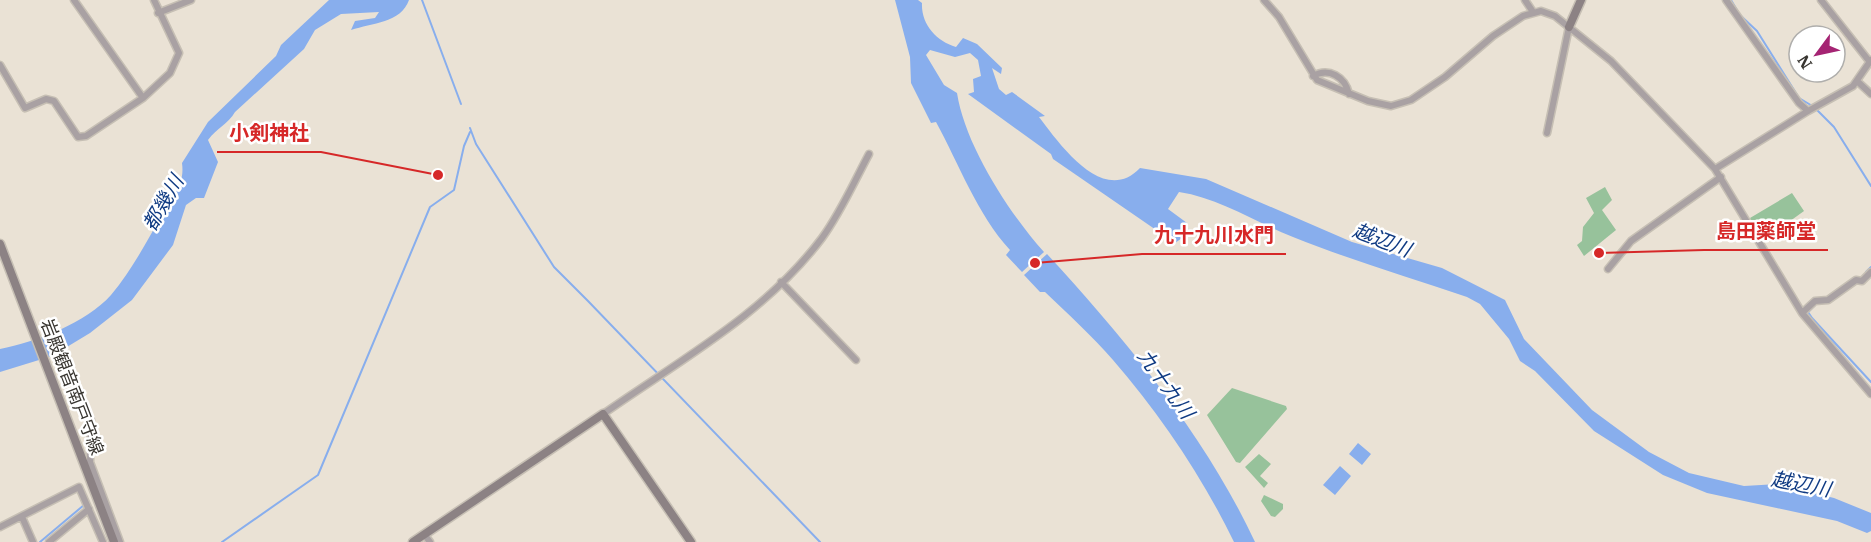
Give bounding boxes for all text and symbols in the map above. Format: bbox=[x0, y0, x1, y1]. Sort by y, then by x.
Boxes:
north arrow bbox=[1787, 24, 1847, 84]
text: N bbox=[1793, 51, 1816, 73]
callout: 小剣神社 bbox=[217, 114, 321, 152]
text: 小剣神社 bbox=[229, 119, 309, 146]
water label: 都幾川 bbox=[136, 168, 190, 235]
callout: 島田薬師堂 bbox=[1704, 212, 1828, 250]
callout: 九十九川水門 bbox=[1142, 216, 1286, 254]
water label: 越辺川 bbox=[1349, 216, 1417, 264]
text: 島田薬師堂 bbox=[1716, 217, 1816, 244]
text: 九十九川水門 bbox=[1154, 221, 1274, 248]
street label: 岩殿観音南戸守線 bbox=[36, 315, 109, 458]
water label: 九十九川 bbox=[1132, 343, 1202, 426]
water label: 越辺川 bbox=[1769, 465, 1835, 503]

